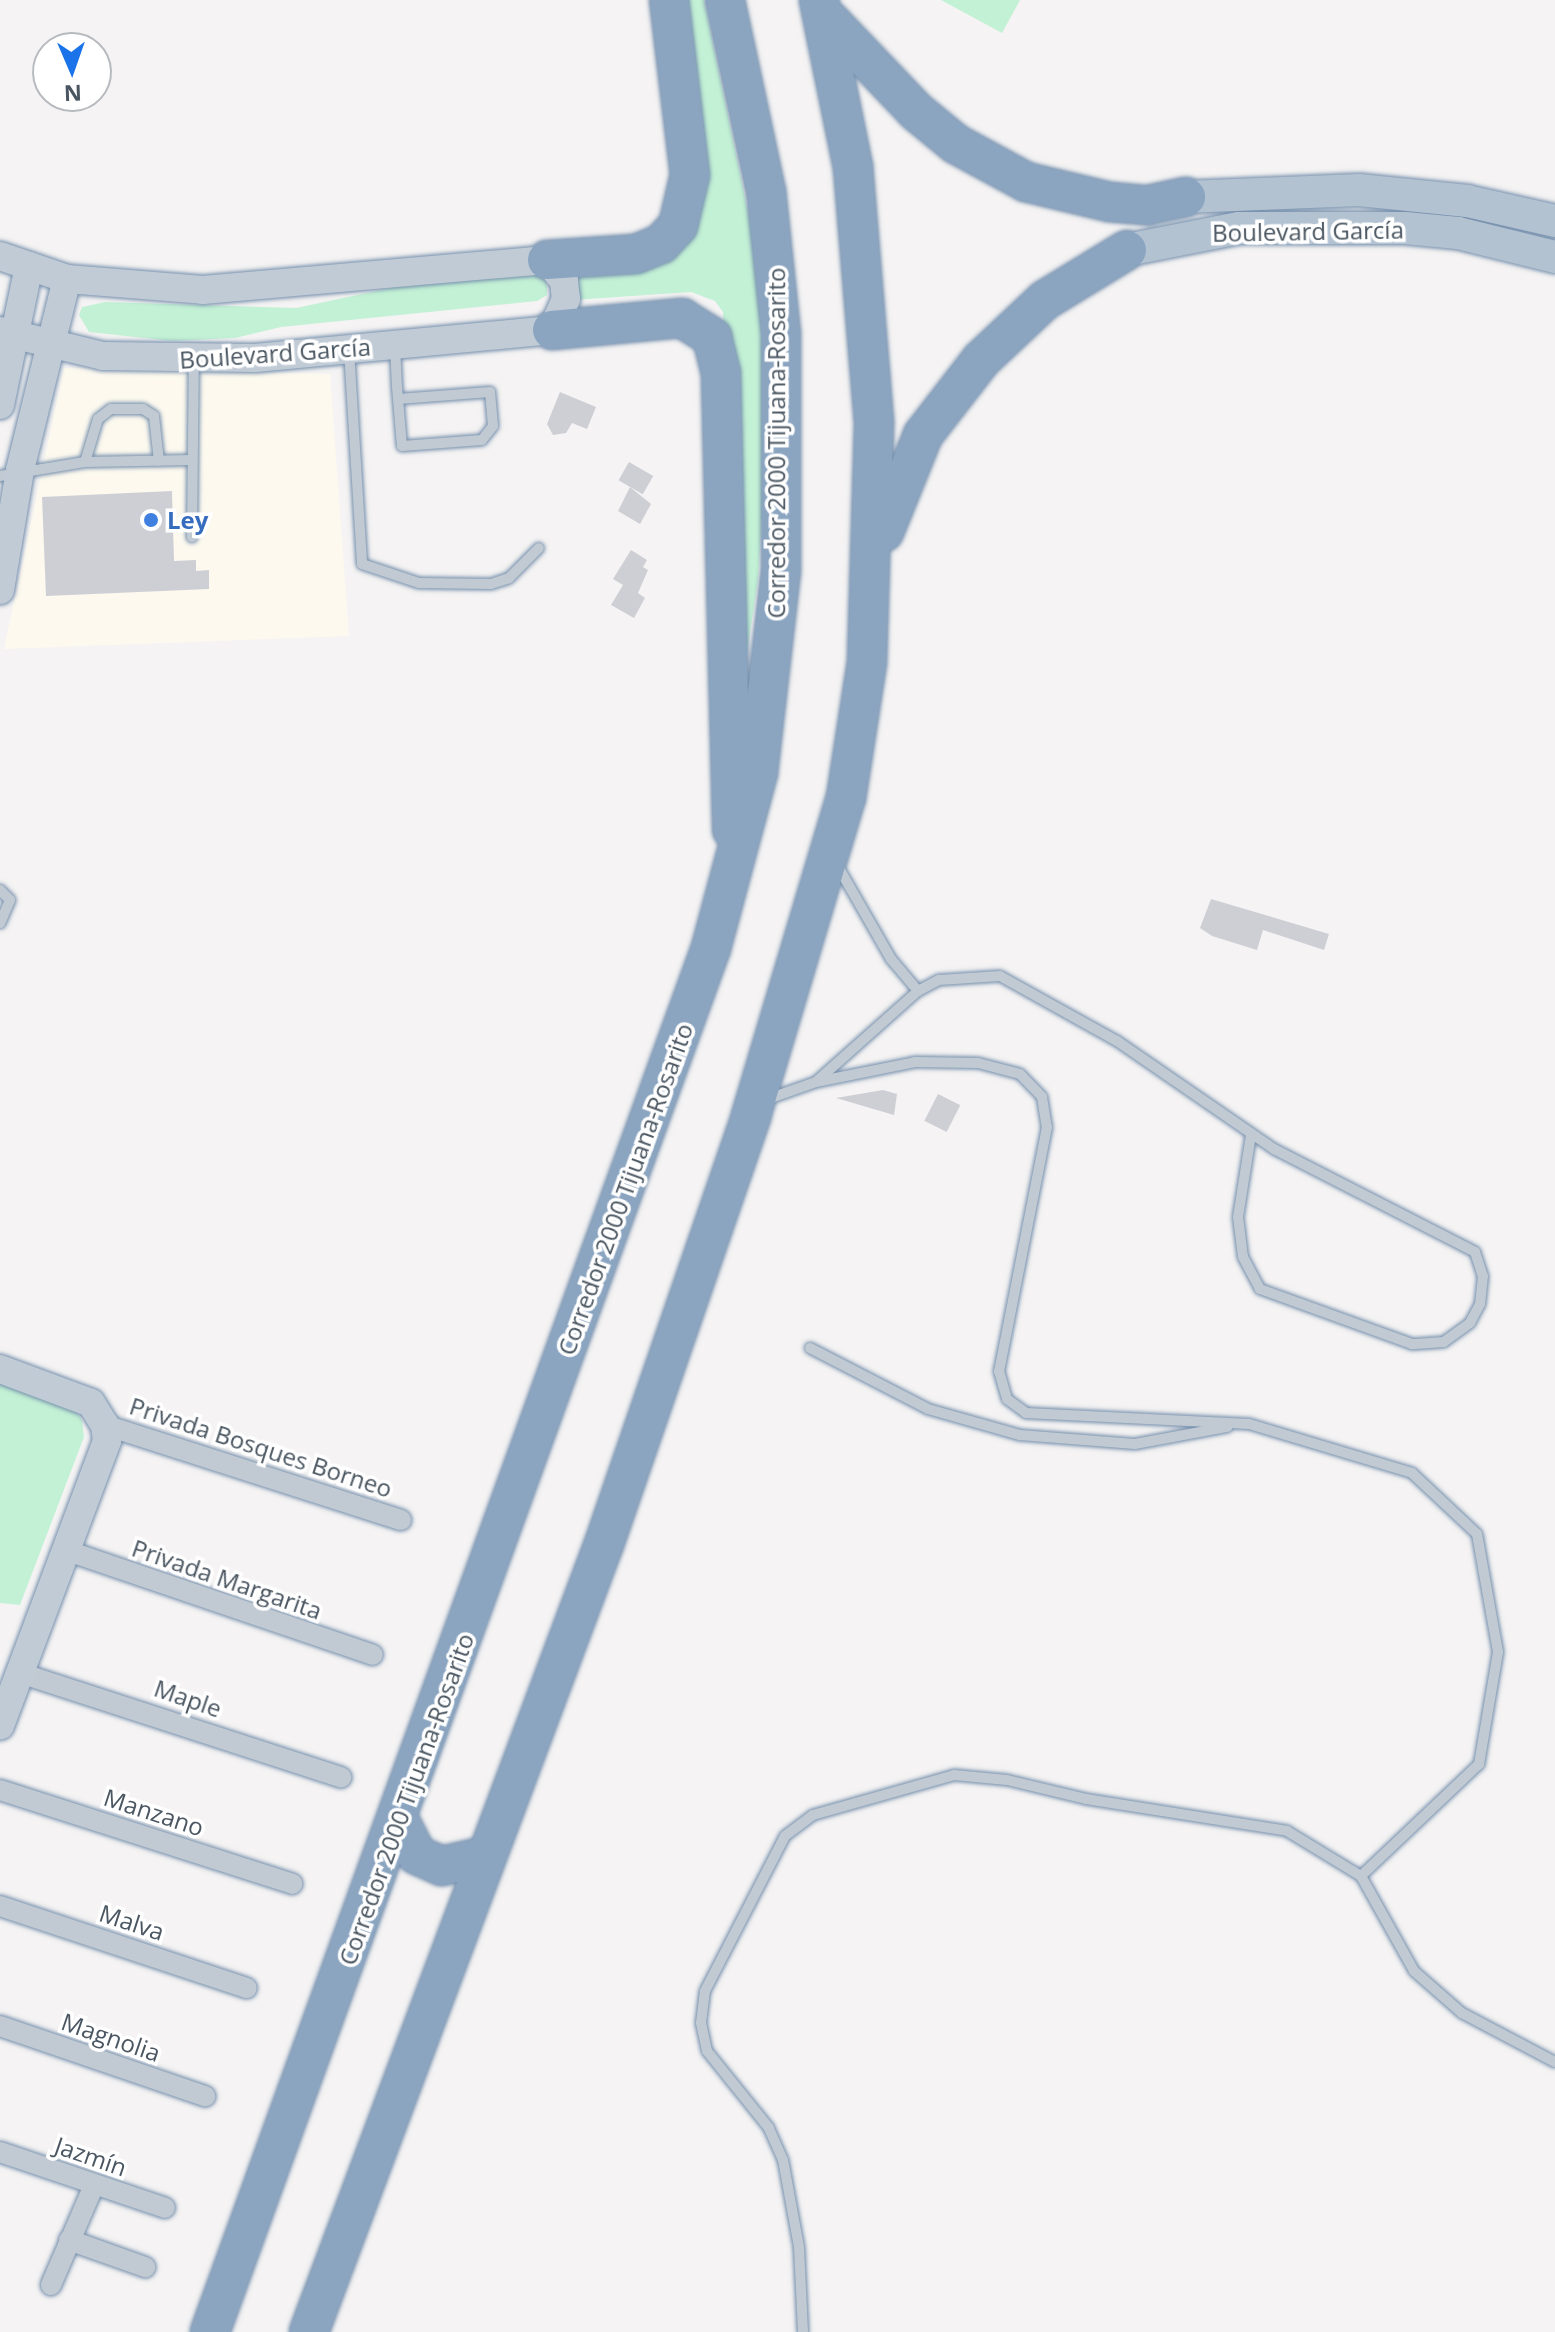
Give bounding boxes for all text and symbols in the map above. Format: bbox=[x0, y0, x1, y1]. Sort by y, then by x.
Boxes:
north arrow bbox=[32, 32, 112, 112]
text: N bbox=[63, 79, 82, 109]
street label: Boulevard García bbox=[1212, 215, 1404, 247]
street label: Corredor 2000 Tijuana-Rosarito bbox=[762, 268, 790, 618]
street label: Boulevard García bbox=[178, 332, 372, 374]
place label: Ley bbox=[167, 506, 208, 534]
marker: Ley bbox=[142, 511, 160, 529]
street label: Corredor 2000 Tijuana-Rosarito bbox=[551, 1019, 699, 1359]
street label: Privada Bosques Borneo bbox=[126, 1391, 396, 1503]
street label: Privada Margarita bbox=[128, 1533, 326, 1625]
street label: Corredor 2000 Tijuana-Rosarito bbox=[332, 1629, 480, 1969]
street label: Maple bbox=[151, 1673, 225, 1723]
street label: Manzano bbox=[100, 1782, 208, 1842]
street label: Malva bbox=[96, 1898, 168, 1946]
street label: Magnolia bbox=[58, 2007, 164, 2067]
street label: Jazmín bbox=[51, 2130, 131, 2182]

